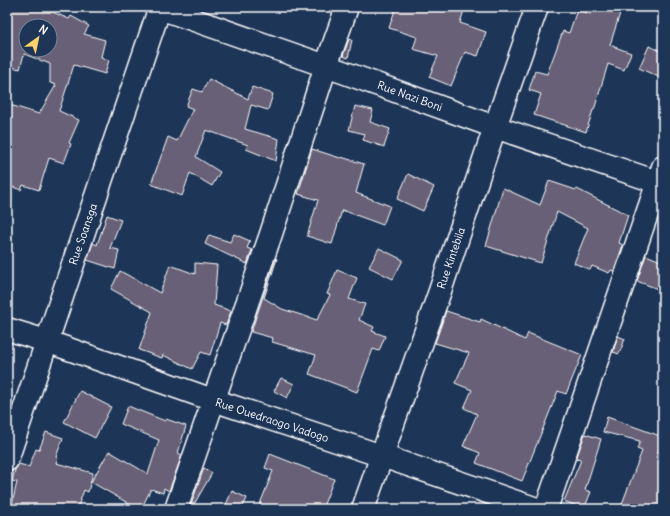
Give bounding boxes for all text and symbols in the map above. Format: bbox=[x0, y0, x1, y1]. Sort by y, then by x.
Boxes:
north arrow bbox=[18, 18, 58, 58]
text: N bbox=[36, 22, 50, 38]
street label: Rue Nazi Boni bbox=[376, 78, 444, 114]
street label: Rue Soansga bbox=[66, 201, 100, 267]
street label: Rue Kintebila bbox=[434, 225, 468, 291]
street label: Rue Ouedraogo Vadogo bbox=[213, 395, 331, 445]

